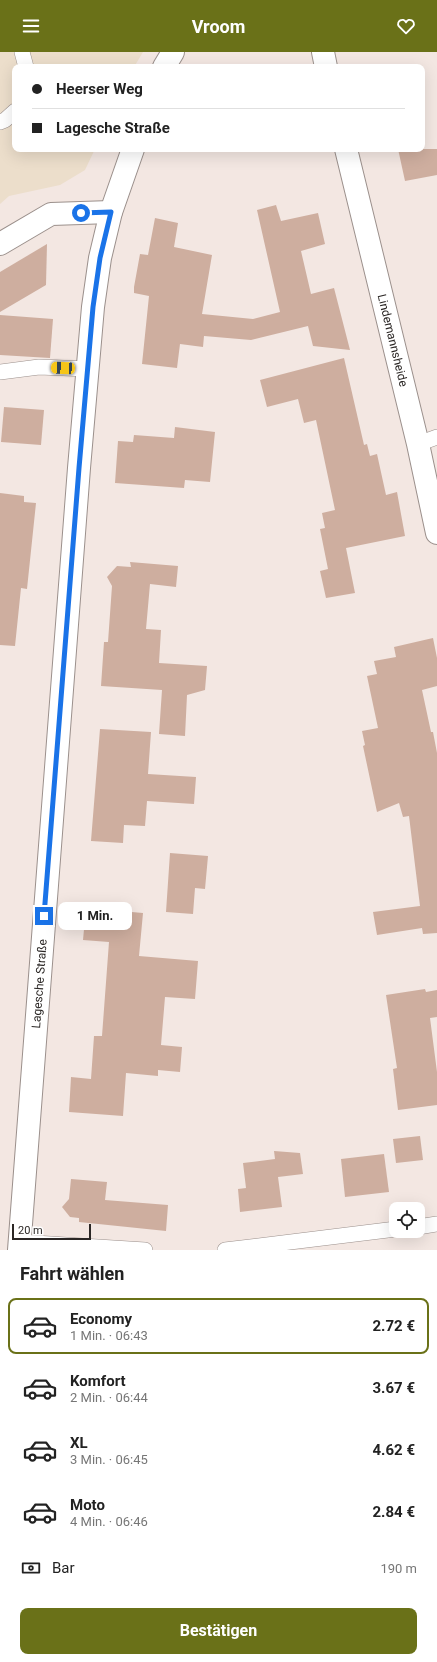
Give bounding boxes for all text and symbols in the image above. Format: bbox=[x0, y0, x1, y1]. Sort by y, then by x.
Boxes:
icon: menu bbox=[20, 15, 42, 37]
icon: heart bbox=[395, 15, 417, 37]
text: Vroom bbox=[192, 16, 245, 37]
text: Heerser Weg bbox=[56, 80, 143, 98]
text: Lagesche Straße bbox=[56, 119, 170, 137]
route start bbox=[72, 204, 90, 222]
street label: Lindemannsheide bbox=[375, 293, 411, 388]
car bbox=[51, 361, 75, 375]
callout: 1 Min. bbox=[58, 902, 132, 930]
route end bbox=[35, 907, 53, 925]
text: 1 Min. bbox=[77, 908, 113, 923]
street label: Lagesche Straße bbox=[29, 939, 50, 1029]
map controls bbox=[389, 1202, 425, 1238]
button: locate bbox=[389, 1202, 425, 1238]
scale bar bbox=[12, 1222, 91, 1241]
text: 20 m bbox=[18, 1224, 43, 1237]
text: Fahrt wählen bbox=[20, 1263, 124, 1284]
icon: car bbox=[22, 1308, 58, 1344]
text: Economy bbox=[70, 1310, 132, 1328]
text: 2.72 € bbox=[372, 1317, 415, 1335]
text: 1 Min. · 06:43 bbox=[70, 1328, 148, 1343]
icon: car bbox=[22, 1370, 58, 1406]
text: Komfort bbox=[70, 1372, 126, 1390]
text: 3.67 € bbox=[372, 1379, 415, 1397]
text: 2 Min. · 06:44 bbox=[70, 1390, 148, 1405]
icon: car bbox=[22, 1432, 58, 1468]
text: XL bbox=[70, 1434, 88, 1452]
text: 4.62 € bbox=[372, 1441, 415, 1459]
text: 3 Min. · 06:45 bbox=[70, 1452, 148, 1467]
icon: car bbox=[22, 1494, 58, 1530]
text: Moto bbox=[70, 1496, 105, 1514]
text: 2.84 € bbox=[372, 1503, 415, 1521]
text: 4 Min. · 06:46 bbox=[70, 1514, 148, 1529]
icon: cash bbox=[20, 1557, 42, 1579]
text: Bar bbox=[52, 1559, 75, 1577]
text: 190 m bbox=[380, 1561, 417, 1576]
button: Bestätigen bbox=[20, 1608, 417, 1654]

